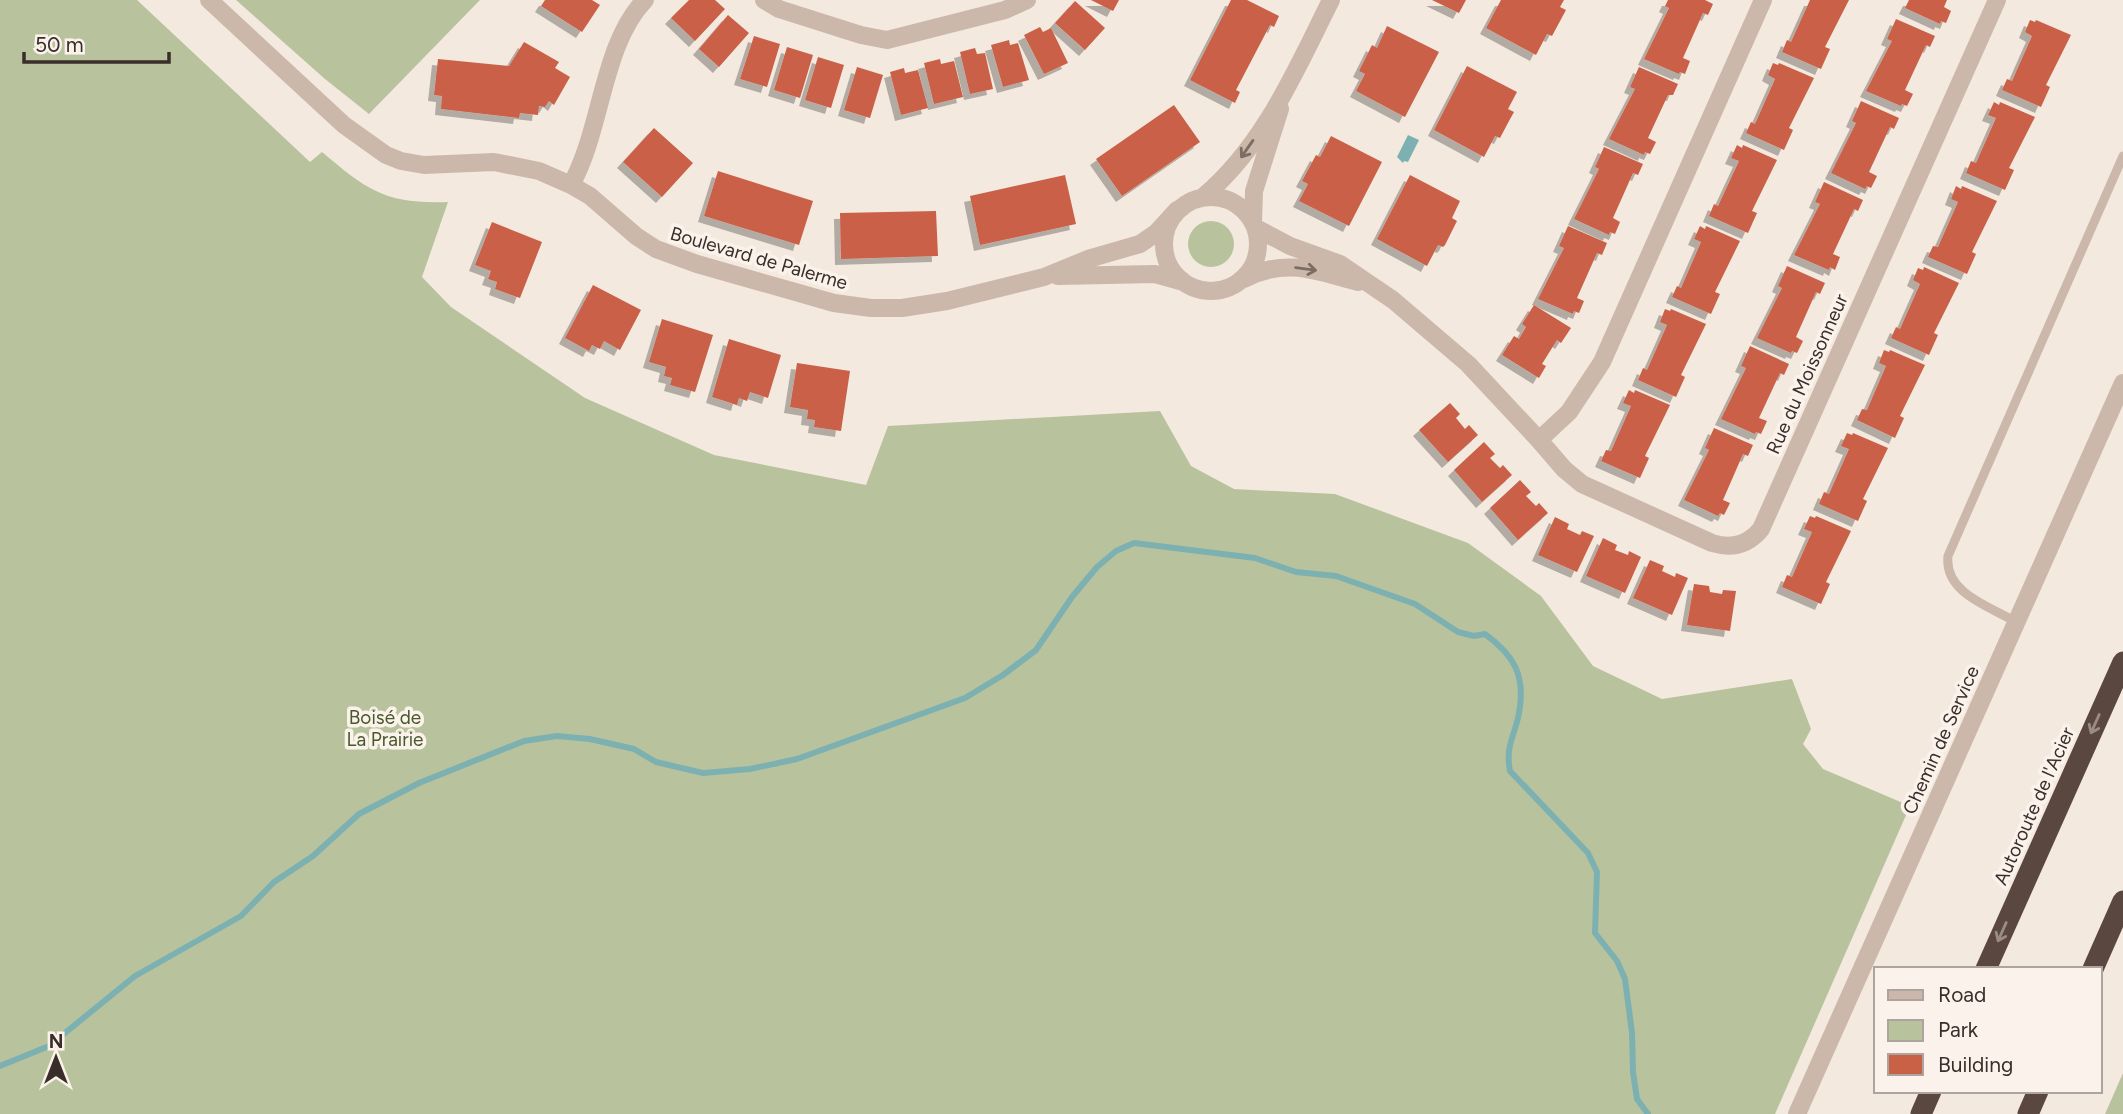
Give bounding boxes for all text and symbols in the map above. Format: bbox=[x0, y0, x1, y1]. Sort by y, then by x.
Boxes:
scale bar bbox=[24, 21, 170, 65]
text: 50 m bbox=[35, 32, 84, 57]
one-way arrow bbox=[1240, 139, 1254, 158]
street label: Boulevard de Palerme bbox=[668, 222, 850, 294]
one-way arrow bbox=[1294, 263, 1317, 276]
street label: Rue du Moissonneur bbox=[1761, 290, 1853, 458]
street label: Chemin de Service bbox=[1898, 662, 1984, 818]
park label: Boisé de La Prairie bbox=[347, 706, 423, 751]
one-way arrow bbox=[2088, 713, 2101, 734]
street label: Autoroute de l'Acier bbox=[1989, 723, 2079, 888]
one-way arrow bbox=[1995, 921, 2008, 942]
legend bbox=[1874, 967, 2102, 1093]
text: Road bbox=[1938, 982, 1986, 1007]
text: Park bbox=[1938, 1017, 1979, 1042]
north arrow bbox=[21, 1023, 91, 1093]
text: N bbox=[49, 1030, 63, 1053]
text: Building bbox=[1938, 1052, 2013, 1077]

